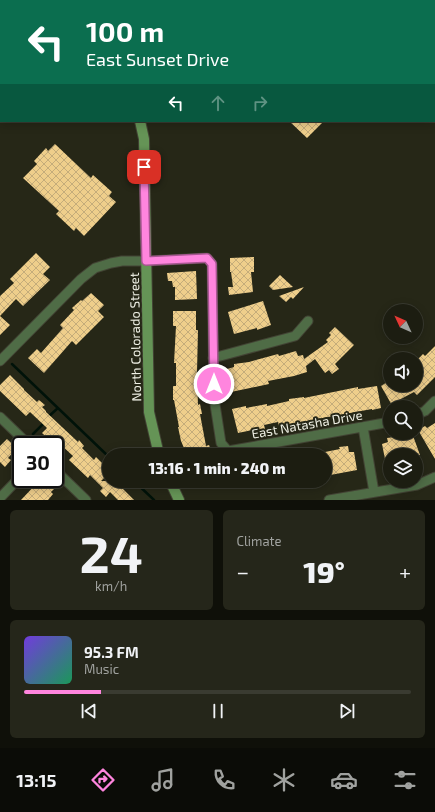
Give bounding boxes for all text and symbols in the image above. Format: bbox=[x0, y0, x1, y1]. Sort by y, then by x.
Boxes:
text: 100 m bbox=[86, 14, 164, 48]
icon: left bbox=[20, 16, 72, 68]
text: East Sunset Drive bbox=[86, 48, 229, 70]
icon: left bbox=[165, 92, 187, 114]
icon: ahead bbox=[207, 92, 229, 114]
icon: right bbox=[249, 92, 271, 114]
pin bbox=[127, 150, 161, 184]
icon: arrive bbox=[133, 156, 155, 178]
street label: North Colorado Street bbox=[126, 272, 144, 402]
north arrow bbox=[383, 304, 423, 344]
map controls bbox=[383, 304, 423, 488]
button: sound bbox=[383, 352, 423, 392]
position arrow bbox=[193, 363, 235, 405]
button: search bbox=[383, 400, 423, 440]
street label: East Natasha Drive bbox=[250, 406, 364, 442]
speed limit sign: 30 bbox=[12, 436, 64, 488]
button: layers bbox=[383, 448, 423, 488]
text: 13:16 · 1 min · 240 m bbox=[148, 459, 286, 477]
text: 24 bbox=[80, 521, 143, 583]
text: Climate bbox=[237, 533, 281, 549]
text: 19° bbox=[303, 553, 345, 589]
text: − bbox=[237, 558, 249, 584]
text: + bbox=[399, 558, 411, 584]
text: km/h bbox=[95, 578, 127, 594]
text: 95.3 FM bbox=[84, 643, 139, 661]
text: Music bbox=[84, 661, 119, 677]
icon: previous bbox=[78, 700, 100, 722]
icon: pause bbox=[207, 700, 229, 722]
icon: next bbox=[336, 700, 358, 722]
icon: directions bbox=[89, 766, 117, 794]
icon: music bbox=[149, 766, 177, 794]
icon: phone bbox=[210, 766, 238, 794]
icon: climate bbox=[270, 766, 298, 794]
icon: car bbox=[330, 766, 358, 794]
icon: filters bbox=[391, 766, 419, 794]
text: 13:15 bbox=[16, 769, 57, 791]

